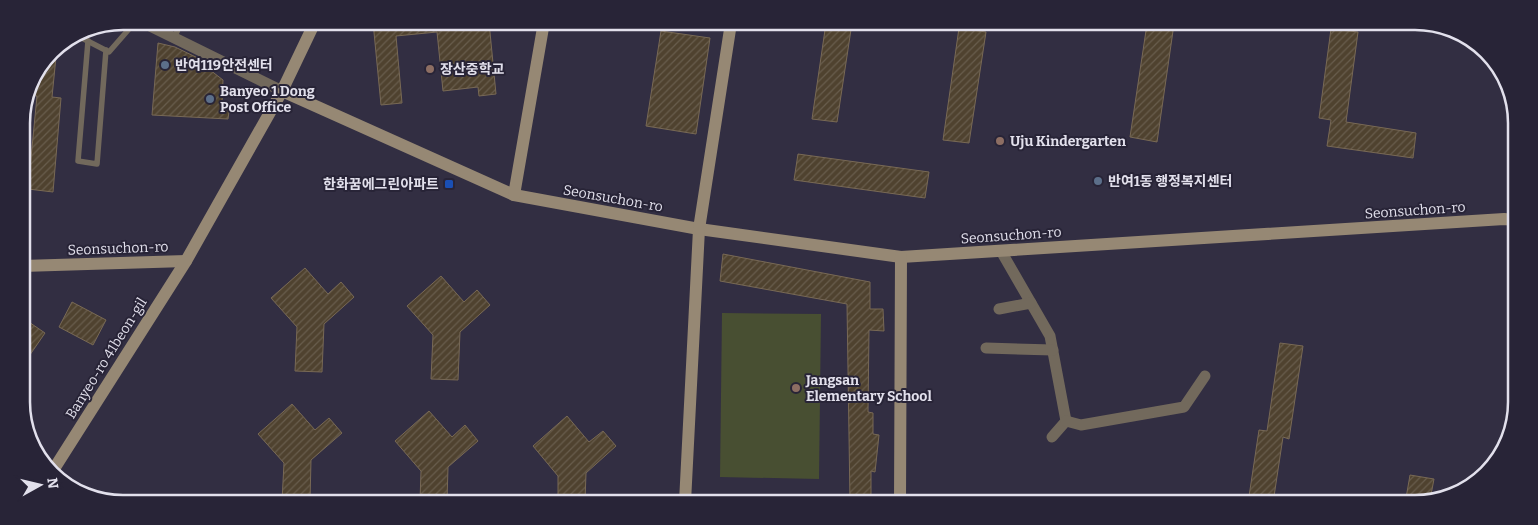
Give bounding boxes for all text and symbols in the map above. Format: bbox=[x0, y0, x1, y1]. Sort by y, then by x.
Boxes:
place label: 반여119안전센터 bbox=[175, 57, 273, 74]
marker: 반여119안전센터 bbox=[159, 59, 171, 71]
place label: 장산중학교 bbox=[440, 61, 505, 78]
marker: 장산중학교 bbox=[424, 63, 436, 75]
place label: Banyeo 1 Dong Post Office bbox=[220, 83, 315, 116]
marker: Banyeo 1 Dong Post Office bbox=[204, 93, 216, 105]
place label: Uju Kindergarten bbox=[1010, 133, 1126, 150]
marker: Uju Kindergarten bbox=[994, 135, 1006, 147]
place label: 반여1동 행정복지센터 bbox=[1108, 173, 1233, 190]
marker: 반여1동 행정복지센터 bbox=[1092, 175, 1104, 187]
place label: 한화꿈에그린아파트 bbox=[323, 176, 439, 193]
marker: 한화꿈에그린아파트 bbox=[443, 178, 455, 190]
street label: Seonsuchon-ro bbox=[562, 181, 664, 216]
street label: Seonsuchon-ro bbox=[1364, 198, 1466, 223]
street label: Seonsuchon-ro bbox=[960, 223, 1062, 248]
street label: Seonsuchon-ro bbox=[67, 238, 169, 259]
street label: Banyeo-ro 41beon-gil bbox=[62, 295, 151, 422]
place label: Jangsan Elementary School bbox=[805, 372, 932, 405]
marker: Jangsan Elementary School bbox=[790, 382, 802, 394]
north arrow bbox=[15, 460, 65, 510]
text: N bbox=[43, 477, 62, 490]

